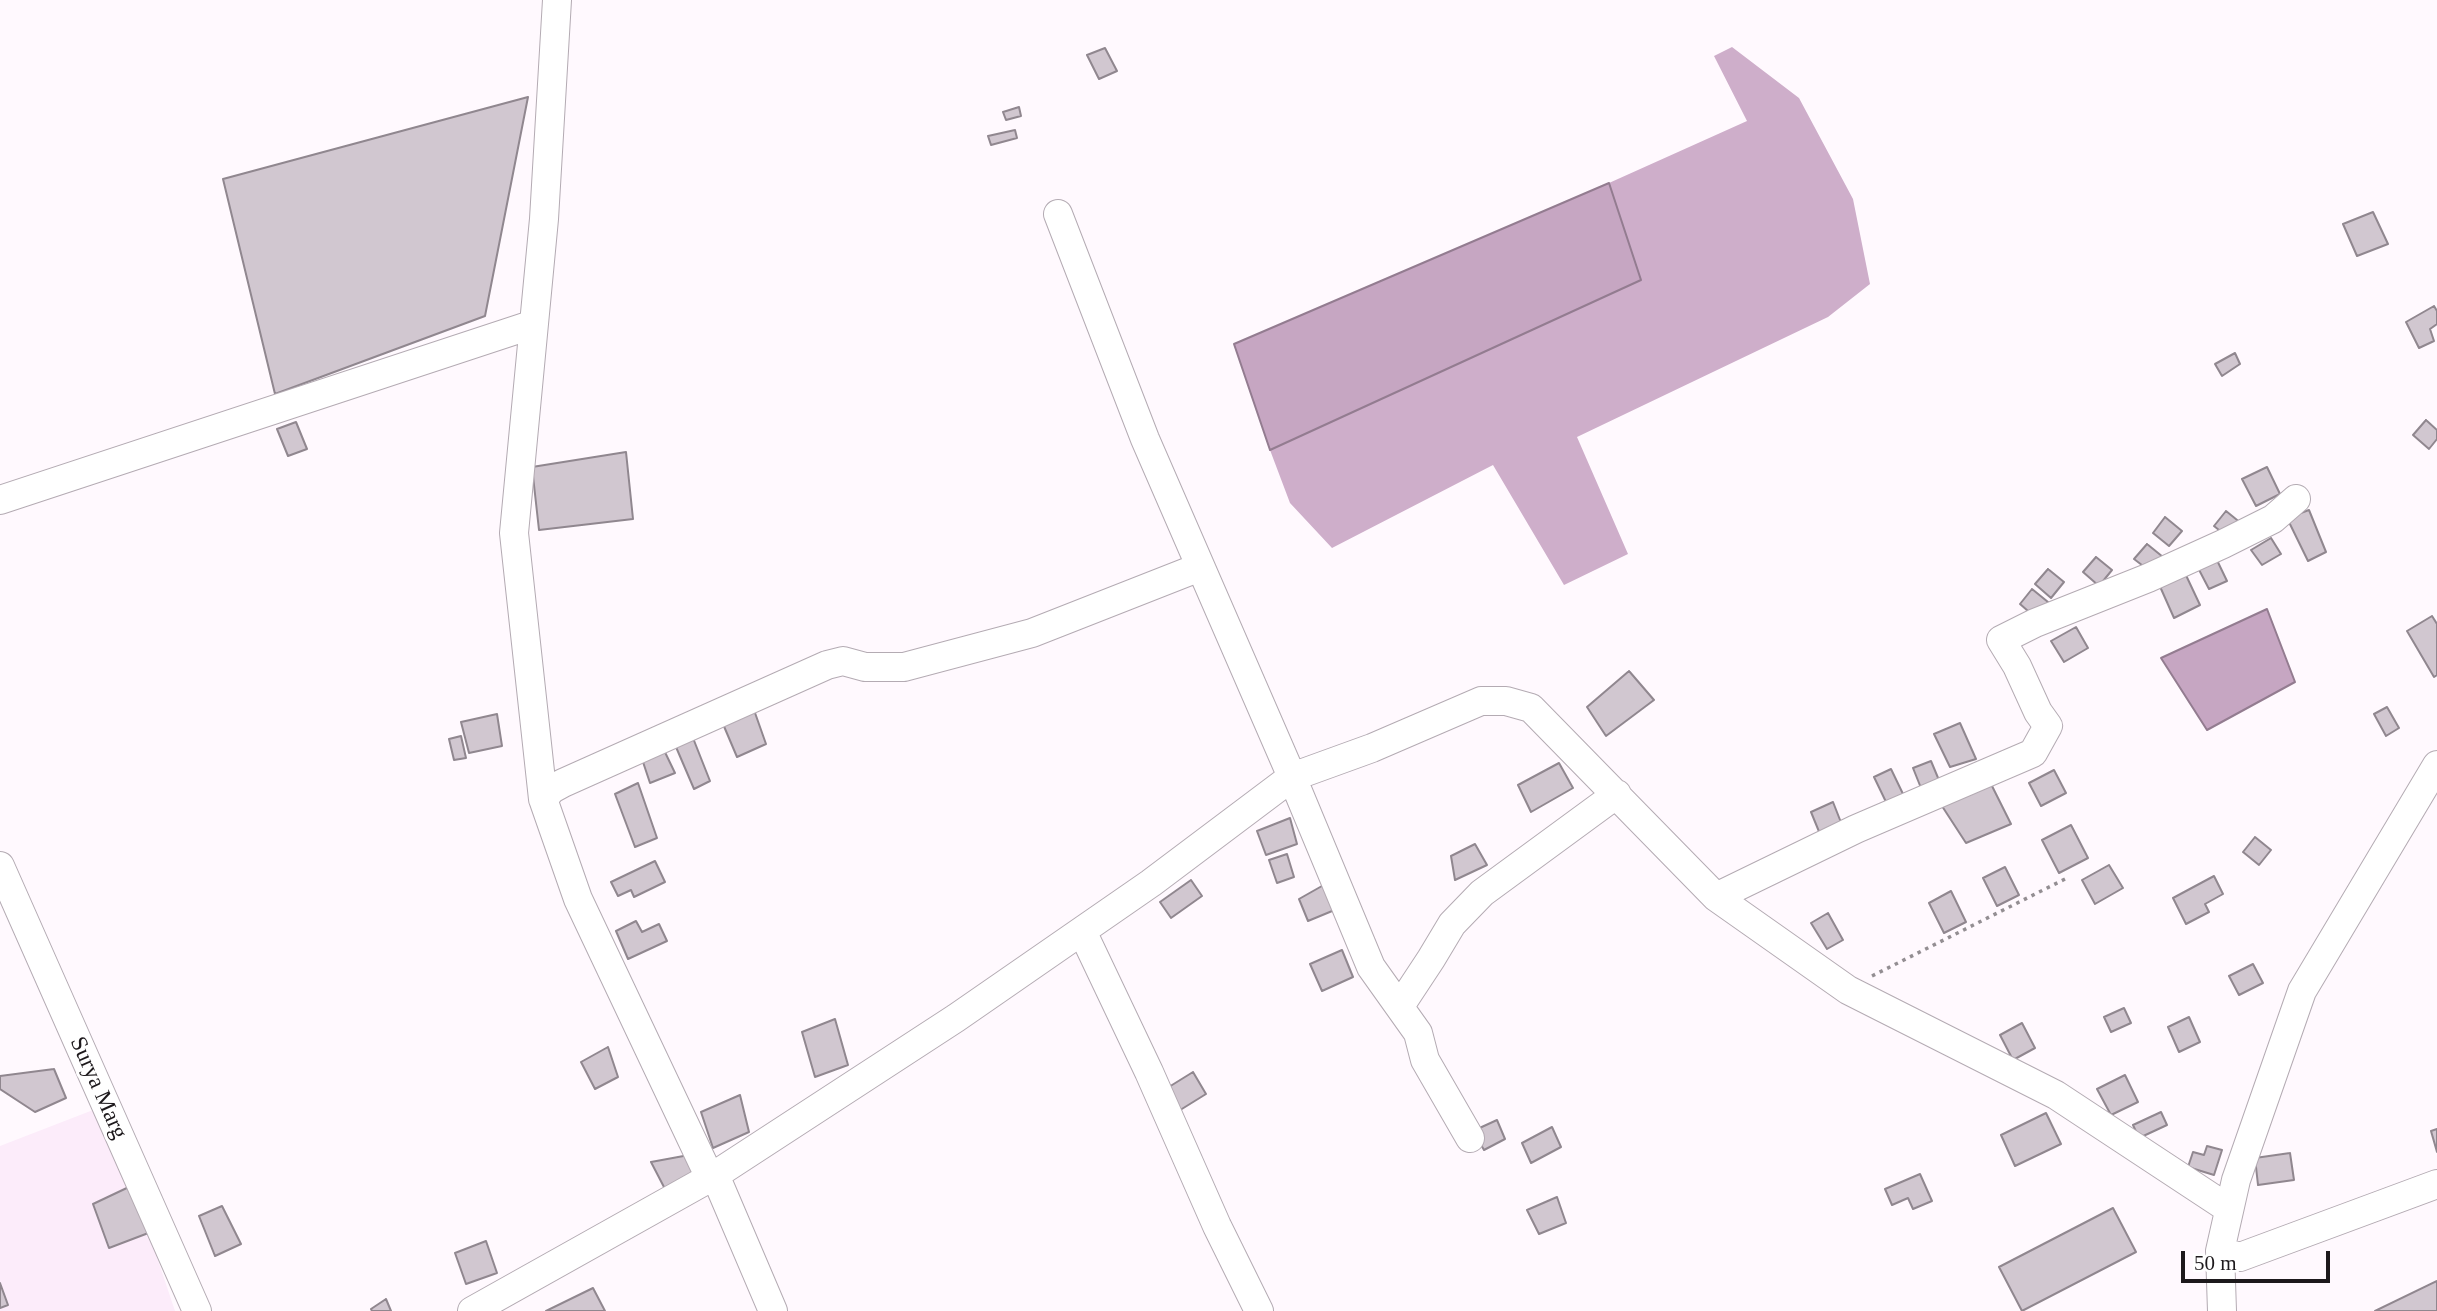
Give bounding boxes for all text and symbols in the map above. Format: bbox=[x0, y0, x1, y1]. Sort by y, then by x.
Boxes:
street label: Surya Marg bbox=[63, 1033, 133, 1143]
scale bar bbox=[2185, 1238, 2334, 1282]
text: 50 m bbox=[2194, 1251, 2237, 1275]

